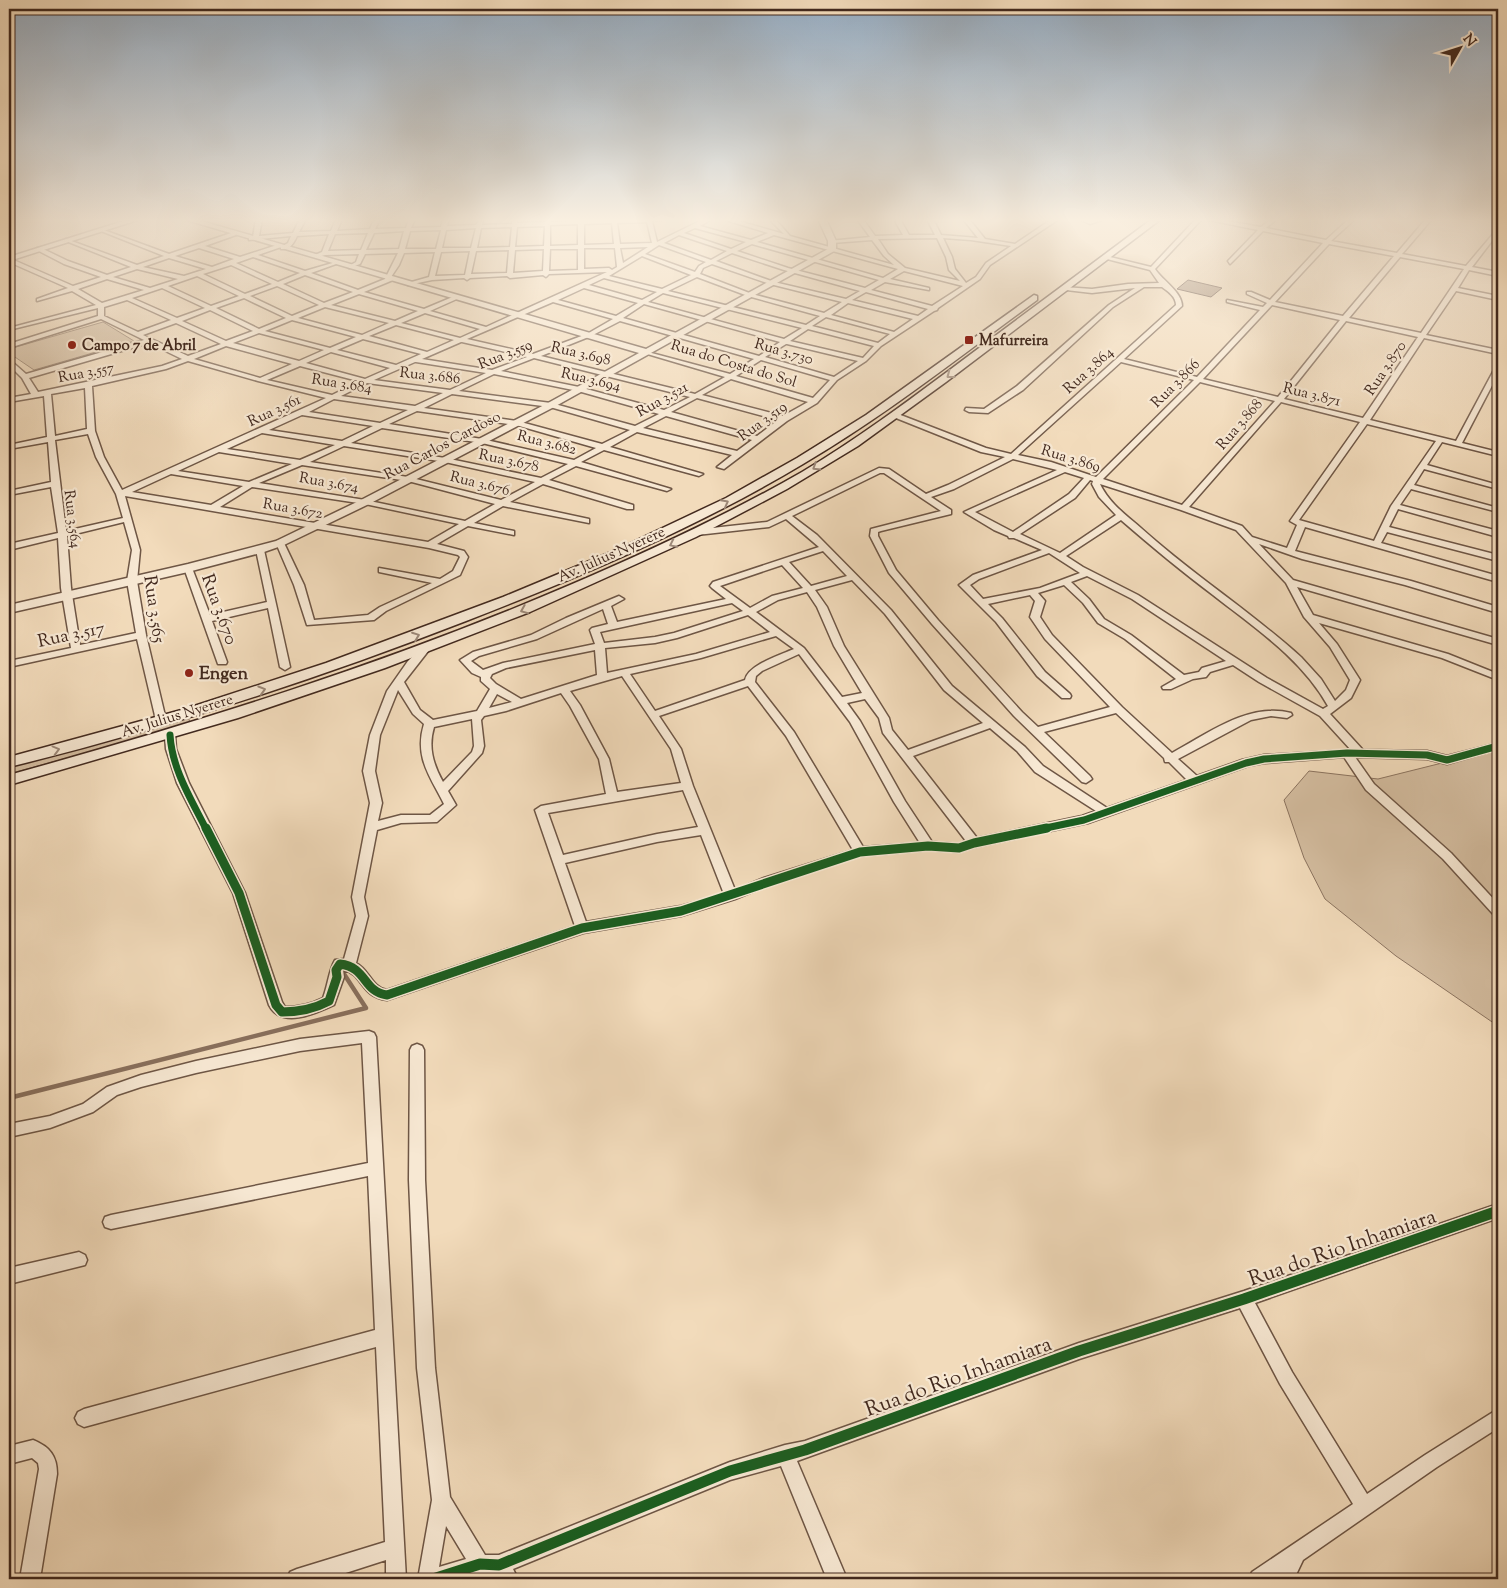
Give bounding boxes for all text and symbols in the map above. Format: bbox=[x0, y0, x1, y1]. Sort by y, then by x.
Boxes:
north arrow bbox=[1434, 22, 1484, 72]
text: N bbox=[1457, 30, 1480, 52]
place label: Mafurreira bbox=[979, 331, 1049, 352]
street label: Rua 3.730 bbox=[752, 334, 816, 371]
marker: Mafurreira bbox=[963, 334, 975, 346]
street label: Rua 3.559 bbox=[475, 335, 536, 376]
street label: Rua do Costa do Sol bbox=[668, 335, 799, 394]
place label: Campo 7 de Abril bbox=[82, 336, 197, 357]
street label: Rua 3.698 bbox=[549, 337, 613, 372]
street label: Rua 3.870 bbox=[1360, 337, 1412, 400]
marker: Campo 7 de Abril bbox=[66, 339, 78, 351]
street label: Rua 3.864 bbox=[1059, 343, 1119, 399]
street label: Rua 3.866 bbox=[1147, 355, 1205, 413]
street label: Rua 3.557 bbox=[56, 358, 117, 389]
street label: Rua 3.686 bbox=[398, 363, 461, 390]
street label: Rua 3.694 bbox=[559, 363, 623, 398]
street label: Rua 3.684 bbox=[310, 369, 374, 400]
one-way arrow bbox=[946, 369, 956, 378]
street label: Rua 3.521 bbox=[633, 378, 692, 423]
street label: Rua 3.871 bbox=[1280, 378, 1343, 413]
street label: Rua 3.561 bbox=[245, 390, 305, 433]
street label: Rua 3.868 bbox=[1212, 395, 1268, 455]
street label: Rua 3.519 bbox=[734, 397, 792, 447]
street label: Rua Carlos Cardoso bbox=[381, 407, 505, 486]
street label: Rua 3.682 bbox=[515, 426, 579, 461]
street label: Rua 3.869 bbox=[1038, 440, 1103, 478]
street label: Rua 3.678 bbox=[477, 445, 541, 478]
one-way arrow bbox=[812, 461, 821, 471]
street label: Rua 3.676 bbox=[447, 467, 512, 502]
street label: Rua 3.674 bbox=[297, 468, 361, 499]
street label: Rua 3.564 bbox=[58, 489, 86, 550]
street label: Rua 3.672 bbox=[261, 494, 324, 525]
one-way arrow bbox=[720, 499, 729, 509]
street label: Av. Julius Nyerere bbox=[554, 522, 669, 589]
one-way arrow bbox=[669, 538, 678, 548]
street label: Rua 3.670 bbox=[193, 571, 243, 649]
street label: Rua 3.565 bbox=[135, 574, 171, 645]
one-way arrow bbox=[520, 603, 529, 614]
street label: Rua 3.517 bbox=[35, 616, 107, 656]
one-way arrow bbox=[411, 632, 419, 642]
place label: Engen bbox=[199, 662, 248, 688]
marker: Engen bbox=[183, 667, 195, 679]
one-way arrow bbox=[258, 685, 266, 695]
street label: Av. Julius Nyerere bbox=[119, 689, 236, 743]
one-way arrow bbox=[51, 745, 59, 755]
street label: Rua do Rio Inhamiara bbox=[1245, 1203, 1441, 1295]
street label: Rua do Rio Inhamiara bbox=[861, 1330, 1057, 1426]

